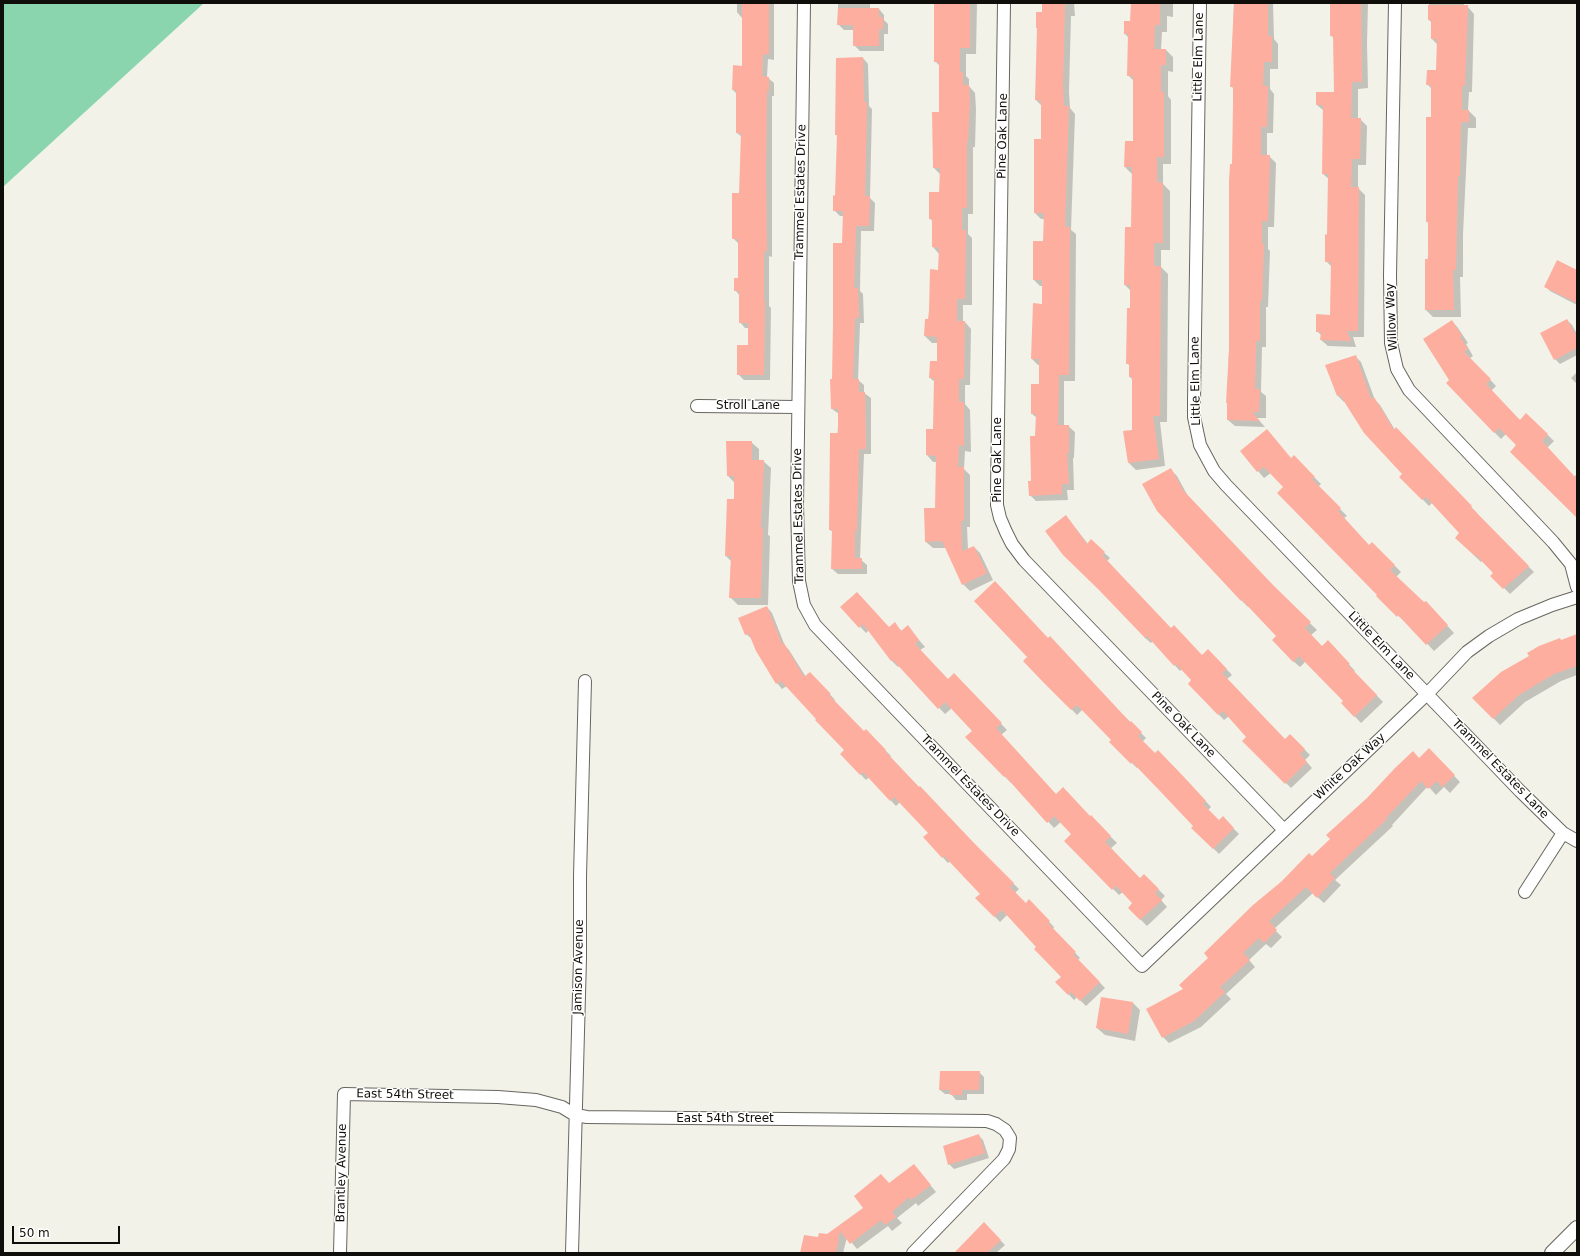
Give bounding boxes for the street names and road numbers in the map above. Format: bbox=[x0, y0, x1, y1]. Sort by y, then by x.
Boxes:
street label: Little Elm Lane bbox=[1191, 12, 1207, 102]
street label: Pine Oak Lane bbox=[995, 93, 1011, 179]
street label: Trammel Estates Drive bbox=[793, 124, 809, 260]
street label: Willow Way bbox=[1383, 283, 1401, 351]
street label: Little Elm Lane bbox=[1188, 336, 1204, 426]
street label: Stroll Lane bbox=[716, 399, 780, 413]
street label: Pine Oak Lane bbox=[991, 417, 1005, 503]
street label: Trammel Estates Drive bbox=[791, 448, 807, 584]
street label: Little Elm Lane bbox=[1345, 609, 1417, 683]
street label: Pine Oak Lane bbox=[1148, 689, 1218, 761]
street label: Trammel Estates Lane bbox=[1449, 716, 1551, 822]
street label: White Oak Way bbox=[1312, 730, 1388, 804]
street label: Trammel Estates Drive bbox=[918, 732, 1022, 840]
street label: Jamison Avenue bbox=[571, 919, 587, 1015]
street label: East 54th Street bbox=[356, 1087, 454, 1103]
street label: East 54th Street bbox=[676, 1112, 774, 1126]
street label: Brantley Avenue bbox=[334, 1123, 350, 1223]

